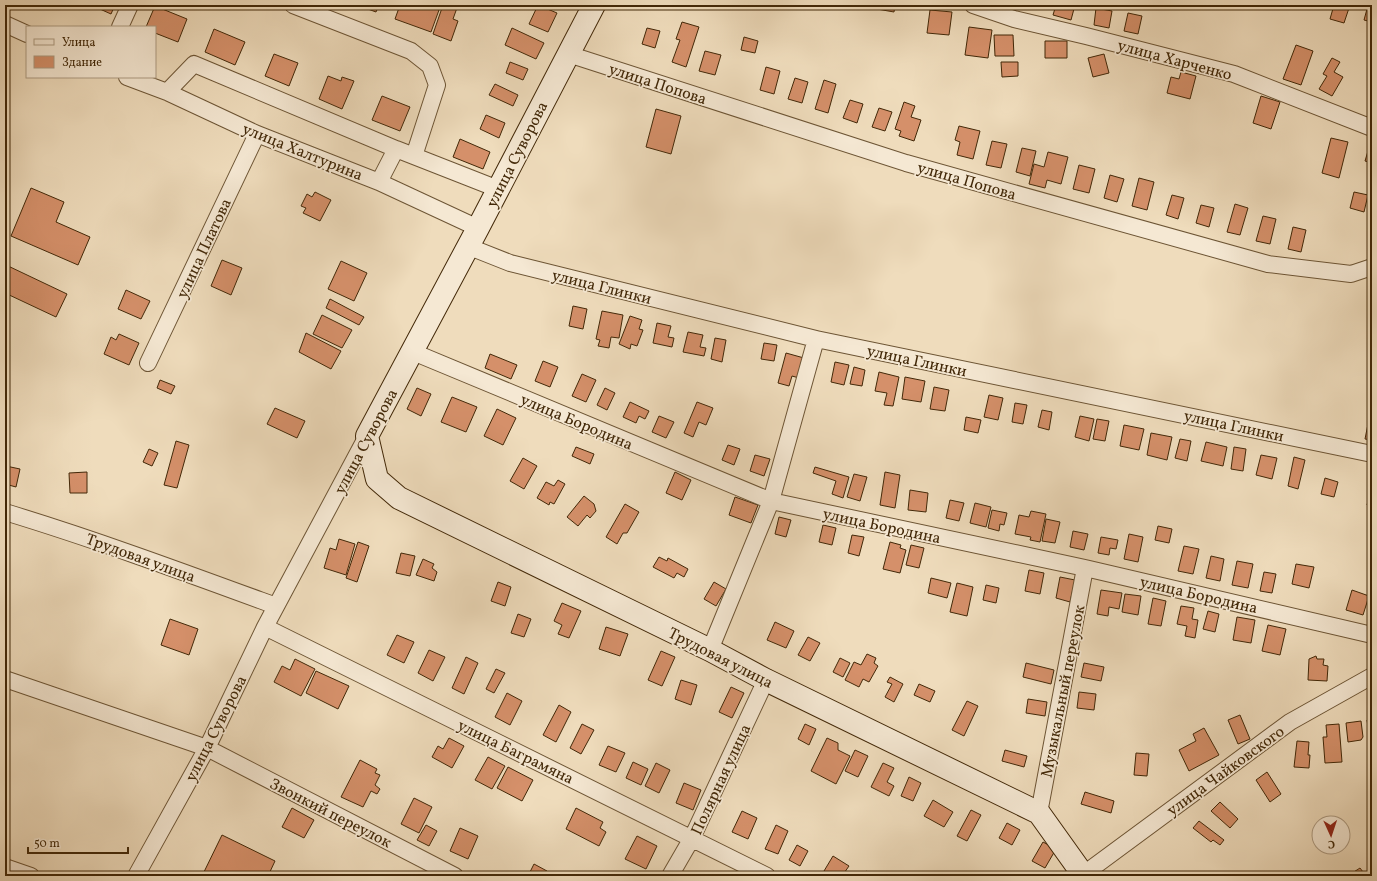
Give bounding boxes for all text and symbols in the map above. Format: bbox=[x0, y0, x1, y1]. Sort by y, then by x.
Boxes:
legend bbox=[26, 26, 156, 78]
text: Улица bbox=[62, 35, 95, 51]
street label: улица Харченко bbox=[1115, 35, 1234, 87]
text: Здание bbox=[62, 55, 102, 71]
street label: улица Попова bbox=[605, 59, 709, 111]
street label: улица Суворова bbox=[482, 98, 554, 212]
street label: улица Халтурина bbox=[239, 119, 366, 187]
street label: улица Попова bbox=[914, 157, 1019, 207]
street label: улица Платова bbox=[172, 195, 238, 303]
street label: улица Глинки bbox=[549, 265, 654, 311]
street label: улица Глинки bbox=[864, 341, 969, 383]
street label: улица Суворова bbox=[330, 385, 404, 499]
street label: улица Бородина bbox=[517, 389, 636, 456]
street label: улица Глинки bbox=[1181, 406, 1286, 448]
street label: улица Бородина bbox=[820, 504, 943, 550]
street label: Трудовая улица bbox=[82, 529, 198, 589]
street label: улица Бородина bbox=[1137, 572, 1260, 620]
street label: Музыкальный переулок bbox=[1036, 603, 1092, 780]
street label: Трудовая улица bbox=[664, 623, 776, 695]
street label: улица Суворова bbox=[181, 672, 253, 786]
street label: улица Баграмяна bbox=[453, 715, 577, 790]
street label: Полярная улица bbox=[686, 721, 757, 839]
street label: улица Чайковского bbox=[1163, 721, 1290, 822]
street label: Звонкий переулок bbox=[265, 774, 395, 854]
north arrow bbox=[1311, 815, 1351, 855]
scale bar bbox=[28, 829, 128, 855]
text: 50 m bbox=[34, 836, 60, 852]
text: С bbox=[1328, 836, 1335, 851]

